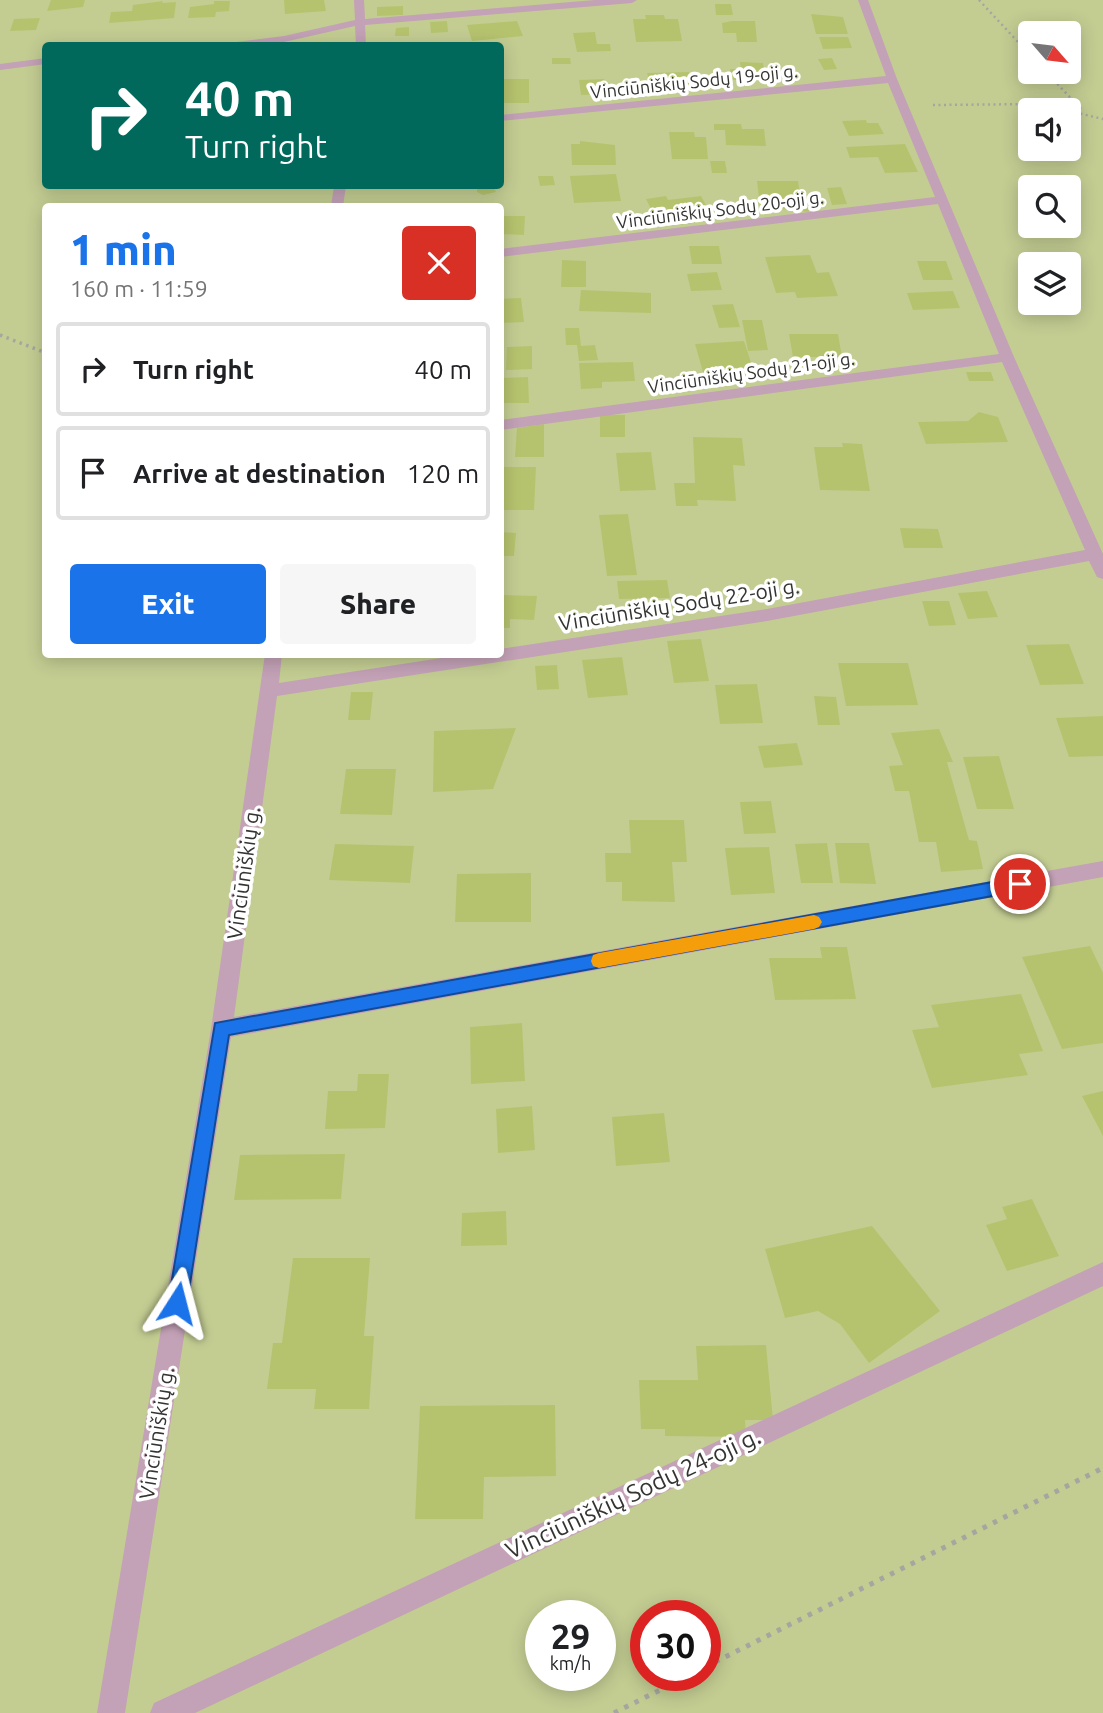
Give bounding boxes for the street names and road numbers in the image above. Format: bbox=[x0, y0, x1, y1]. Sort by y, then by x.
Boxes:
street label: Vinciūniškių Sodų 19-oji g. bbox=[589, 60, 799, 102]
street label: Vinciūniškių Sodų 20-oji g. bbox=[615, 186, 825, 232]
street label: Vinciūniškių Sodų 21-oji g. bbox=[646, 348, 856, 396]
street label: Vinciūniškių Sodų 22-oji g. bbox=[557, 573, 801, 635]
street label: Vinciūniškių g. bbox=[222, 805, 264, 941]
street label: Vinciūniškių g. bbox=[134, 1365, 178, 1501]
street label: Vinciūniškių Sodų 24-oji g. bbox=[501, 1422, 765, 1564]

